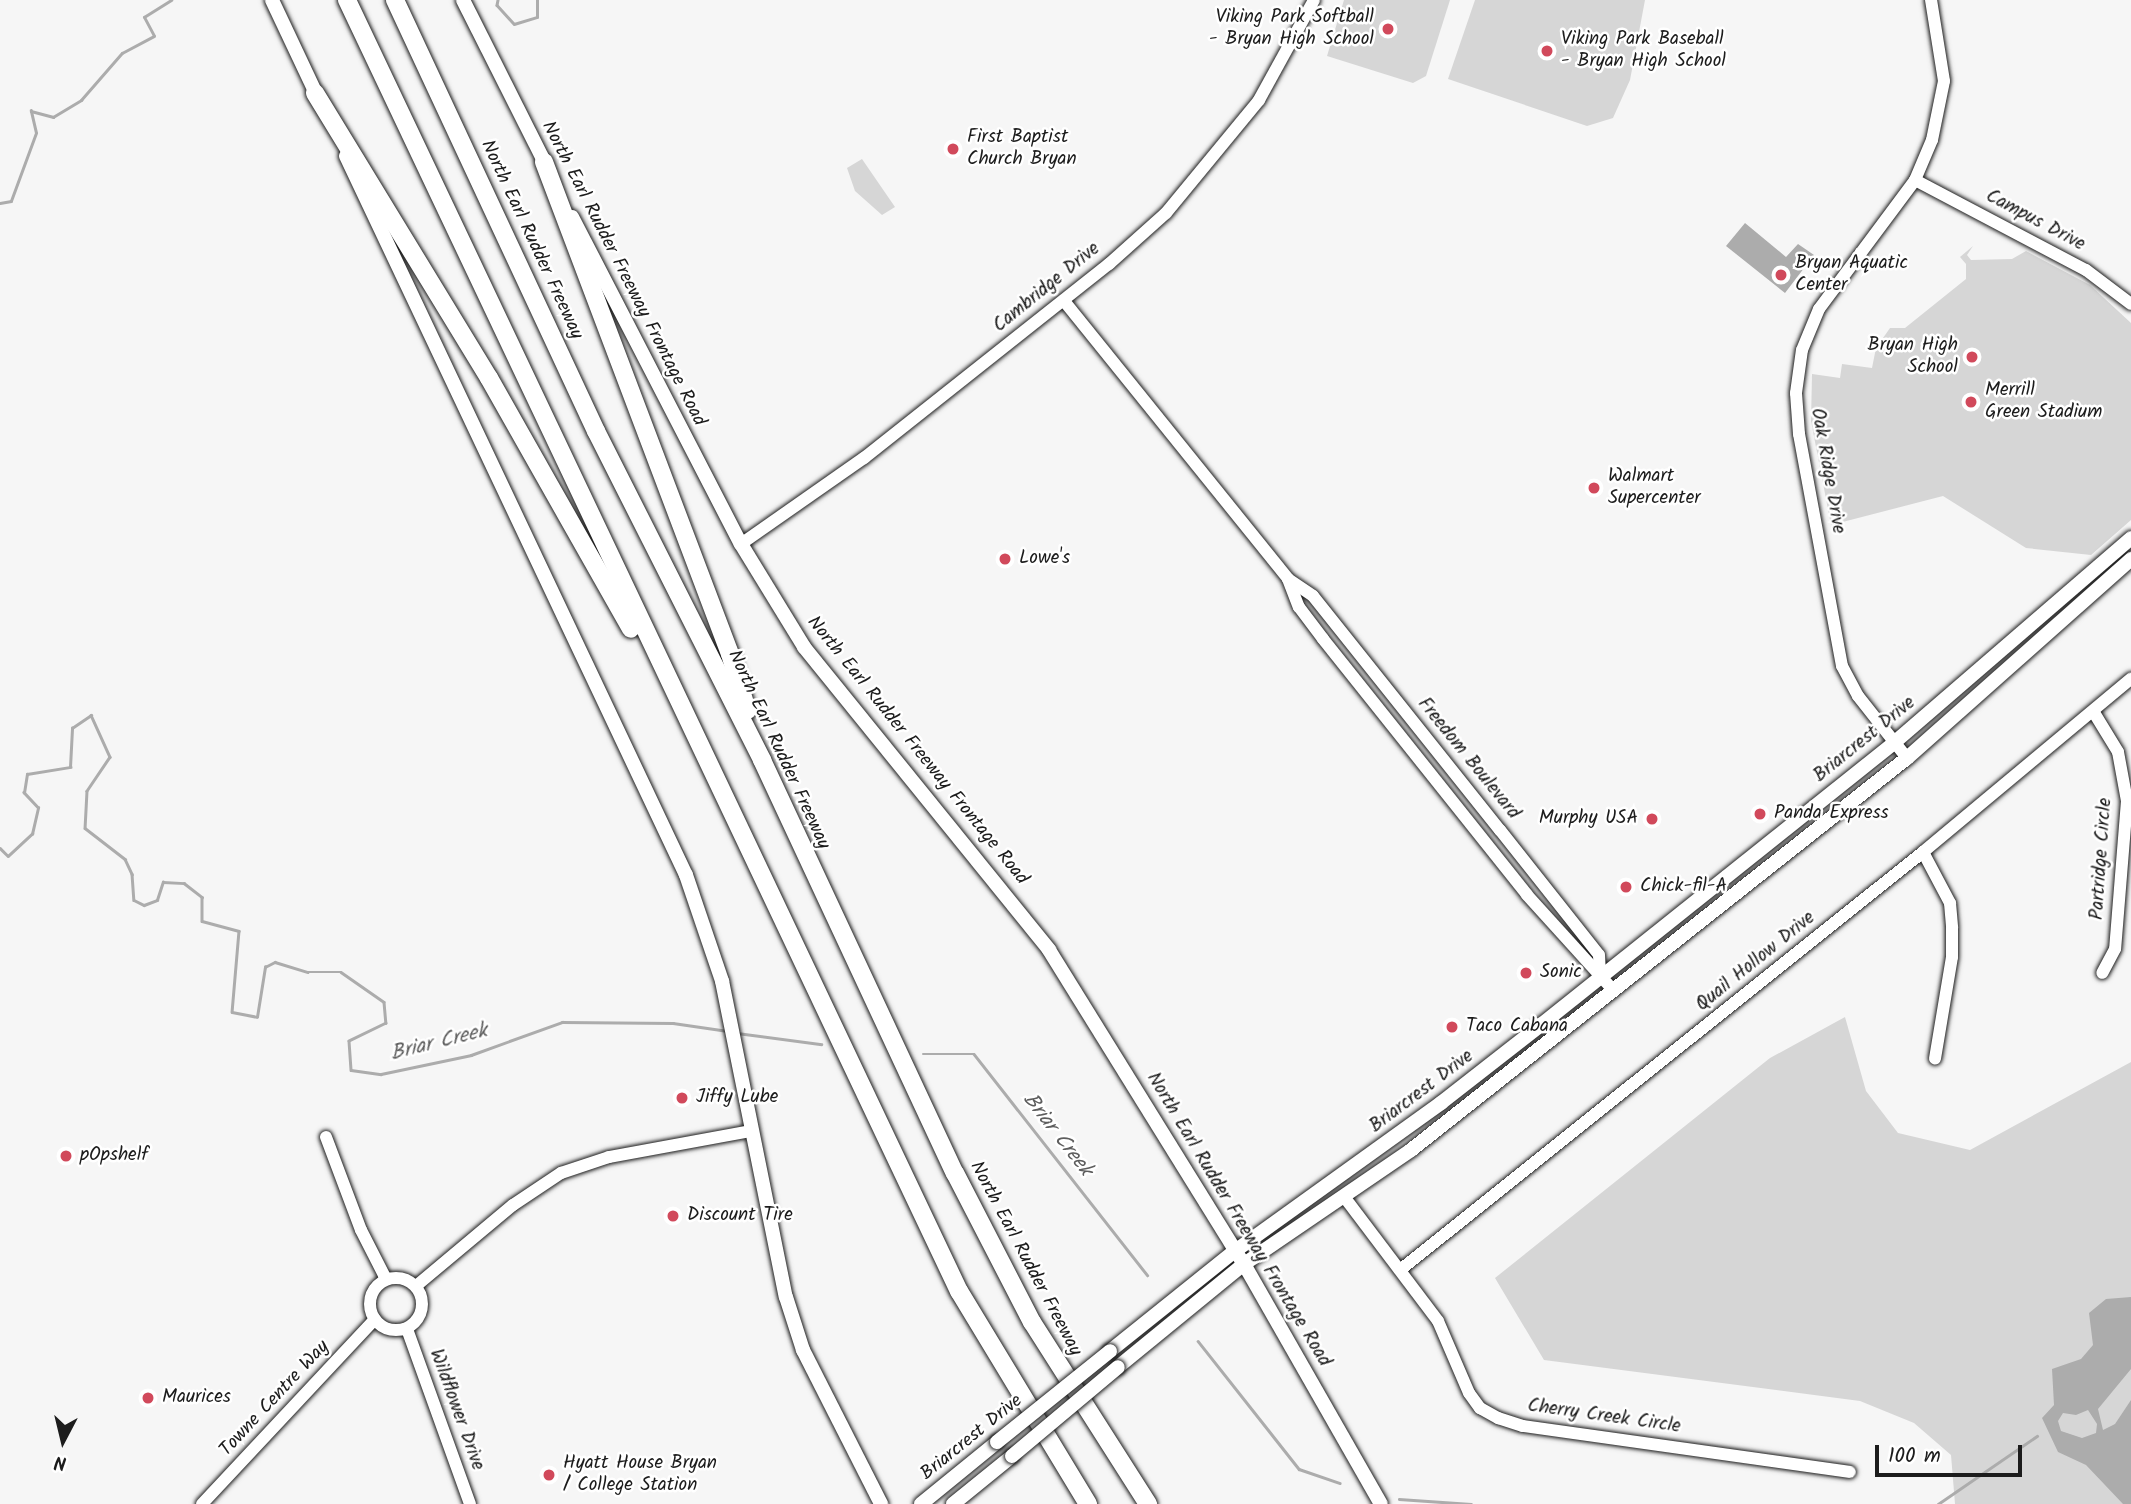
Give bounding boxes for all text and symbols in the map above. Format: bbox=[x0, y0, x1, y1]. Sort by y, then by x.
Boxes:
place label: Viking Park Softball - Bryan High School bbox=[1209, 7, 1374, 51]
marker: Viking Park Softball - Bryan High School bbox=[1380, 21, 1396, 37]
place label: Viking Park Baseball - Bryan High School bbox=[1561, 29, 1726, 73]
marker: Viking Park Baseball - Bryan High School bbox=[1539, 43, 1555, 59]
street label: North Earl Rudder Freeway Frontage Road bbox=[536, 118, 710, 430]
place label: First Baptist Church Bryan bbox=[967, 127, 1077, 171]
street label: North Earl Rudder Freeway bbox=[475, 137, 587, 343]
marker: First Baptist Church Bryan bbox=[945, 141, 961, 157]
street label: Campus Drive bbox=[1982, 185, 2088, 257]
street label: Cambridge Drive bbox=[989, 238, 1105, 338]
place label: Bryan Aquatic Center bbox=[1795, 253, 1908, 297]
marker: Bryan Aquatic Center bbox=[1773, 267, 1789, 283]
place label: Bryan High School bbox=[1868, 335, 1958, 379]
marker: Bryan High School bbox=[1964, 349, 1980, 365]
place label: Merrill Green Stadium bbox=[1985, 380, 2102, 424]
marker: Merrill Green Stadium bbox=[1963, 394, 1979, 410]
street label: Oak Ridge Drive bbox=[1805, 406, 1849, 536]
place label: Walmart Supercenter bbox=[1608, 466, 1700, 510]
marker: Walmart Supercenter bbox=[1586, 480, 1602, 496]
place label: Lowe's bbox=[1019, 548, 1070, 570]
marker: Lowe's bbox=[997, 551, 1013, 567]
street label: North Earl Rudder Freeway Frontage Road bbox=[801, 612, 1033, 890]
street label: North Earl Rudder Freeway bbox=[722, 647, 834, 853]
street label: Briarcrest Drive bbox=[1810, 692, 1920, 788]
street label: Freedom Boulevard bbox=[1412, 694, 1524, 824]
street label: Partridge Circle bbox=[2086, 797, 2118, 921]
place label: Panda Express bbox=[1774, 803, 1889, 825]
marker: Panda Express bbox=[1752, 806, 1768, 822]
place label: Murphy USA bbox=[1539, 808, 1638, 830]
marker: Murphy USA bbox=[1644, 811, 1660, 827]
place label: Chick-fil-A bbox=[1640, 876, 1727, 898]
marker: Chick-fil-A bbox=[1618, 879, 1634, 895]
street label: Quail Hollow Drive bbox=[1692, 907, 1820, 1017]
place label: Sonic bbox=[1540, 962, 1582, 984]
marker: Sonic bbox=[1518, 965, 1534, 981]
place label: Taco Cabana bbox=[1466, 1016, 1568, 1038]
water label: Briar Creek bbox=[388, 1019, 490, 1067]
marker: Taco Cabana bbox=[1444, 1019, 1460, 1035]
street label: Briarcrest Drive bbox=[1366, 1046, 1478, 1138]
street label: North Earl Rudder Freeway Frontage Road bbox=[1141, 1069, 1335, 1371]
place label: Jiffy Lube bbox=[696, 1087, 778, 1109]
water label: Briar Creek bbox=[1017, 1088, 1097, 1182]
marker: Jiffy Lube bbox=[674, 1090, 690, 1106]
place label: pOpshelf bbox=[80, 1145, 148, 1167]
marker: pOpshelf bbox=[58, 1148, 74, 1164]
street label: North Earl Rudder Freeway bbox=[964, 1158, 1086, 1360]
place label: Discount Tire bbox=[687, 1205, 793, 1227]
marker: Discount Tire bbox=[665, 1208, 681, 1224]
street label: Towne Centre Way bbox=[215, 1336, 335, 1462]
street label: Wildflower Drive bbox=[424, 1346, 488, 1474]
place label: Maurices bbox=[162, 1387, 231, 1409]
marker: Maurices bbox=[140, 1390, 156, 1406]
street label: Briarcrest Drive bbox=[917, 1390, 1027, 1486]
street label: Cherry Creek Circle bbox=[1526, 1395, 1682, 1439]
north arrow bbox=[28, 1406, 98, 1476]
scale bar bbox=[1879, 1430, 2026, 1474]
text: 100 m bbox=[1888, 1440, 1941, 1473]
text: N bbox=[53, 1446, 68, 1477]
place label: Hyatt House Bryan / College Station bbox=[563, 1453, 717, 1497]
marker: Hyatt House Bryan / College Station bbox=[541, 1467, 557, 1483]

